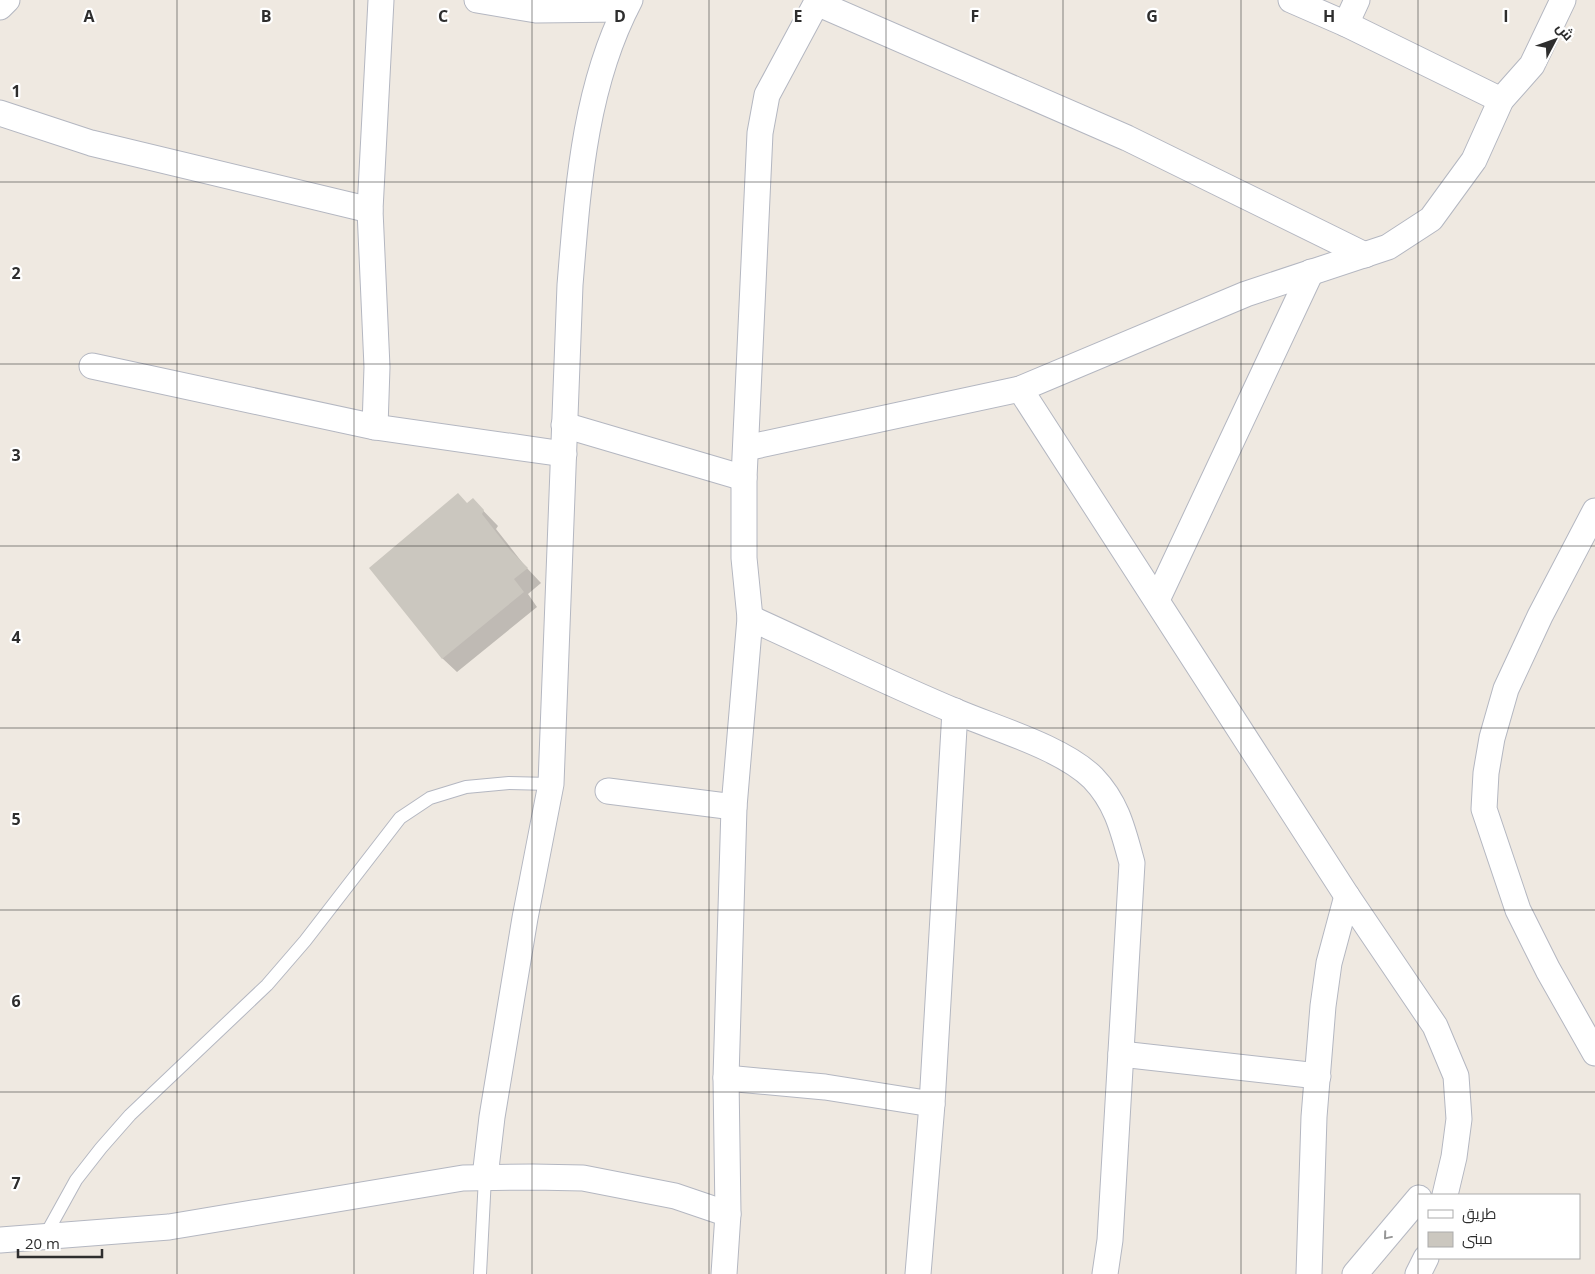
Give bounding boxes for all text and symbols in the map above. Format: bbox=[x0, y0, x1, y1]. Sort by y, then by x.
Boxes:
text: A bbox=[83, 5, 95, 27]
text: B bbox=[261, 5, 271, 27]
text: C bbox=[438, 5, 448, 27]
text: D bbox=[614, 5, 626, 27]
text: E bbox=[794, 5, 803, 27]
text: F bbox=[971, 5, 979, 27]
text: G bbox=[1146, 5, 1158, 27]
text: H bbox=[1323, 5, 1335, 27]
text: I bbox=[1503, 5, 1509, 27]
north arrow bbox=[1530, 15, 1580, 65]
text: ش bbox=[1552, 18, 1578, 44]
text: 1 bbox=[11, 80, 21, 102]
text: 2 bbox=[11, 262, 21, 284]
text: 3 bbox=[11, 444, 21, 466]
text: 4 bbox=[11, 626, 21, 648]
text: 5 bbox=[11, 808, 21, 830]
text: 6 bbox=[11, 990, 21, 1012]
text: 7 bbox=[11, 1172, 21, 1194]
legend bbox=[1418, 1194, 1580, 1259]
text: طريق bbox=[1462, 1203, 1496, 1224]
scale bar bbox=[18, 1226, 101, 1258]
text: مبنى bbox=[1462, 1228, 1493, 1249]
one-way arrow bbox=[1384, 1230, 1393, 1239]
text: 20 m bbox=[25, 1233, 60, 1253]

